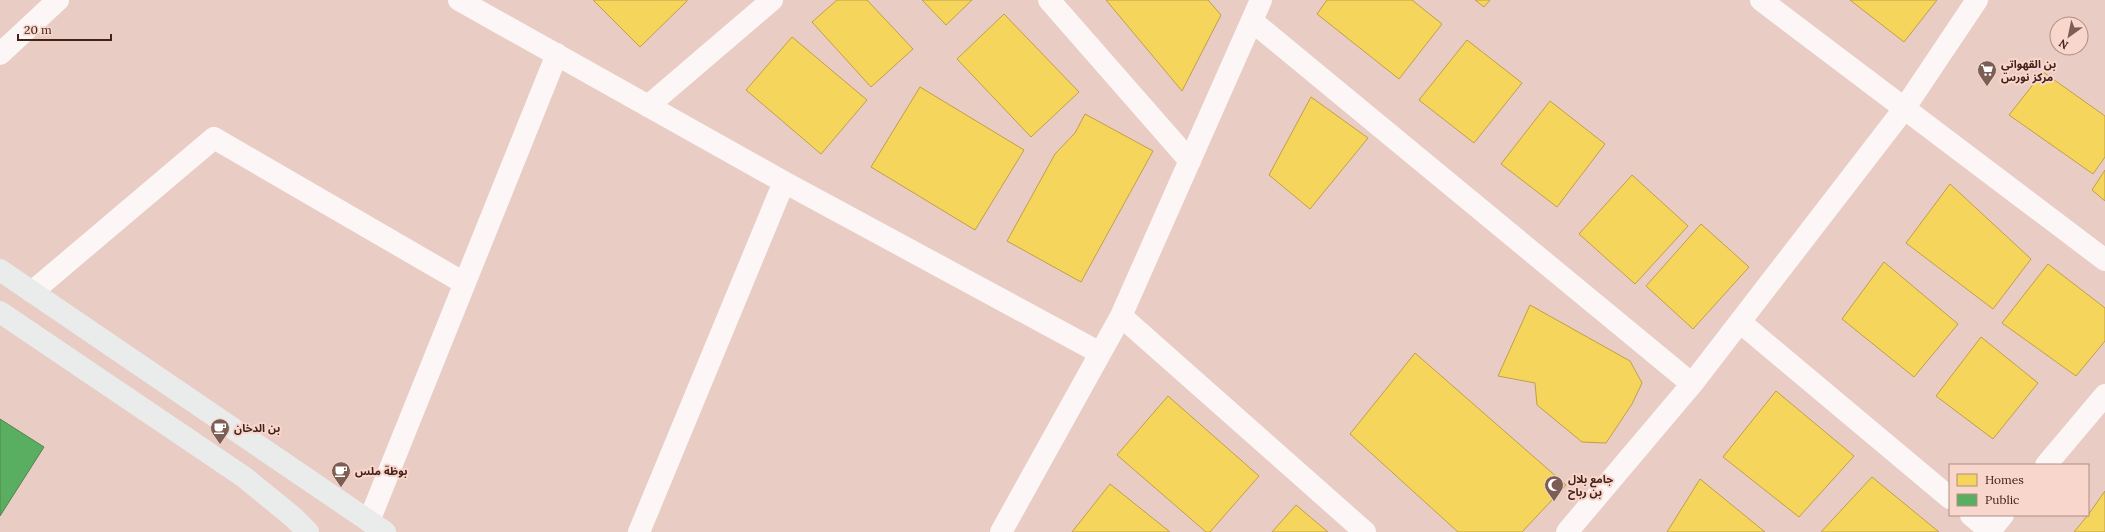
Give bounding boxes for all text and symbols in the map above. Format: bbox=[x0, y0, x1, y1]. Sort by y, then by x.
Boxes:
scale bar bbox=[18, 16, 111, 42]
north arrow bbox=[2049, 16, 2089, 56]
text: 20 m bbox=[24, 22, 52, 37]
text: N bbox=[2056, 36, 2071, 53]
place label: بن القهواتي مركز نورس bbox=[2001, 57, 2056, 84]
supermarket icon: بن القهواتي مركز نورس bbox=[1976, 59, 1998, 87]
cafe icon: بن الدخان bbox=[209, 417, 231, 445]
place label: بن الدخان bbox=[234, 421, 280, 435]
cafe icon: بوظة ملس bbox=[330, 460, 352, 488]
place label: بوظة ملس bbox=[355, 464, 407, 478]
legend bbox=[1949, 464, 2089, 516]
place label: جامع بلال بن رباح bbox=[1568, 472, 1613, 500]
text: Homes bbox=[1985, 472, 2024, 487]
mosque icon: جامع بلال بن رباح bbox=[1543, 474, 1565, 502]
text: Public bbox=[1985, 492, 2019, 507]

